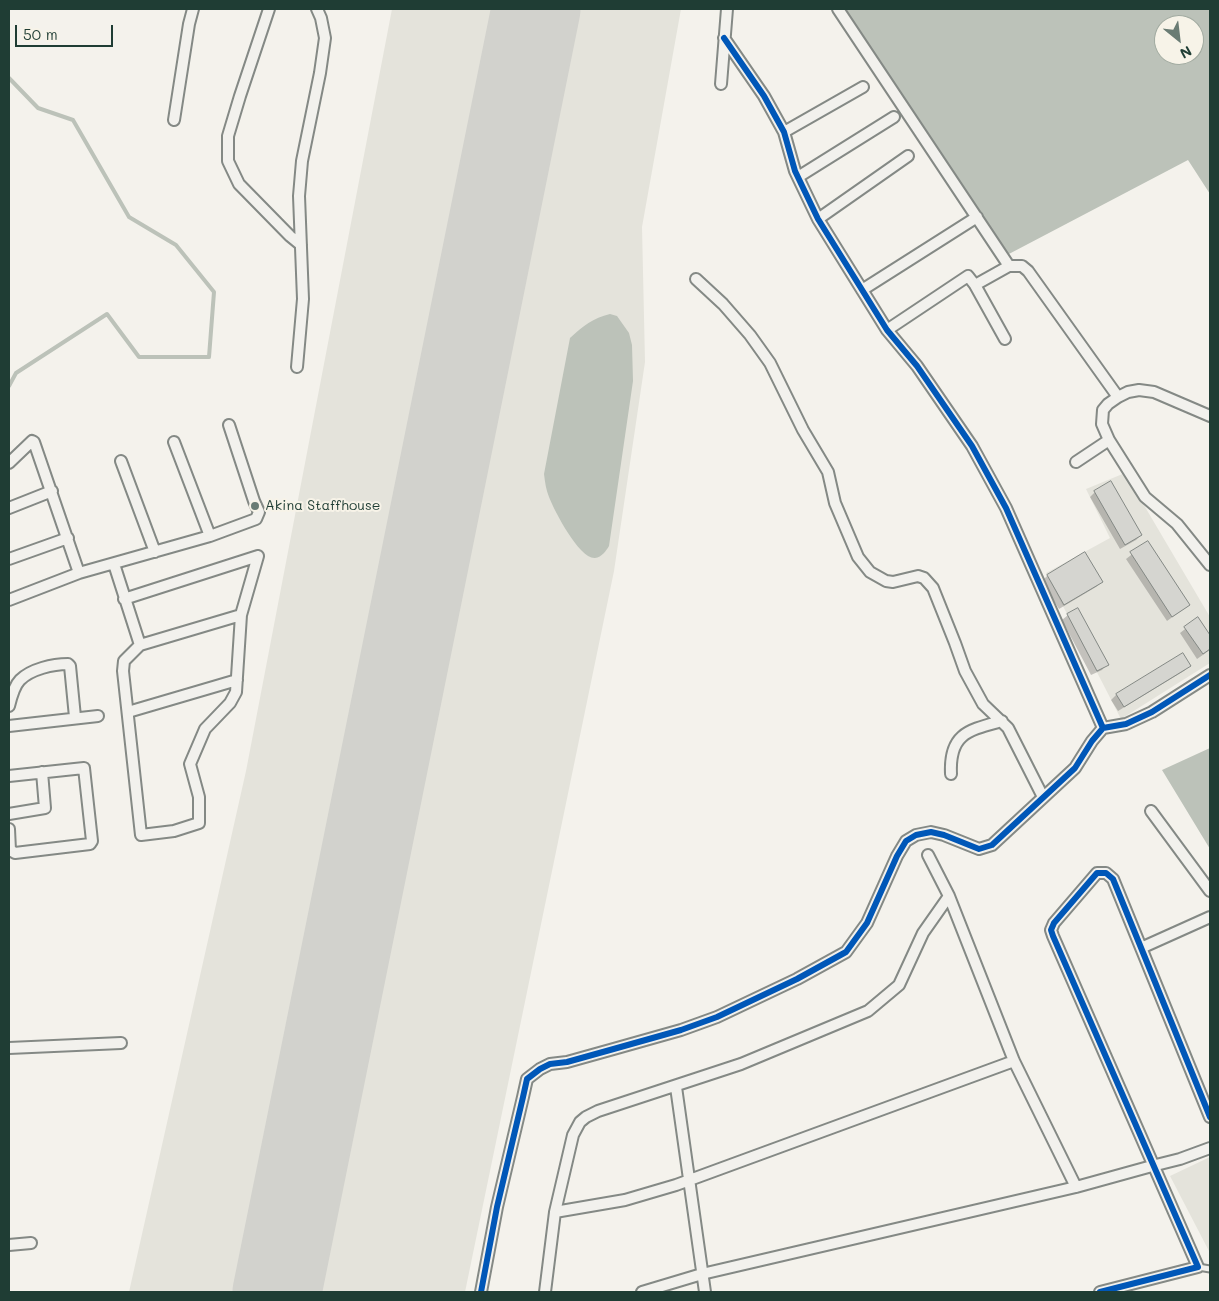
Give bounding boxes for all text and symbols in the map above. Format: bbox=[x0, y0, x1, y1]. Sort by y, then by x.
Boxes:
scale bar bbox=[18, 15, 115, 47]
north arrow bbox=[1154, 15, 1204, 65]
text: 50 m bbox=[23, 24, 58, 44]
text: N bbox=[1177, 42, 1195, 64]
place label: Akina Staffhouse bbox=[265, 498, 380, 514]
marker: Akina Staffhouse bbox=[249, 500, 261, 512]

